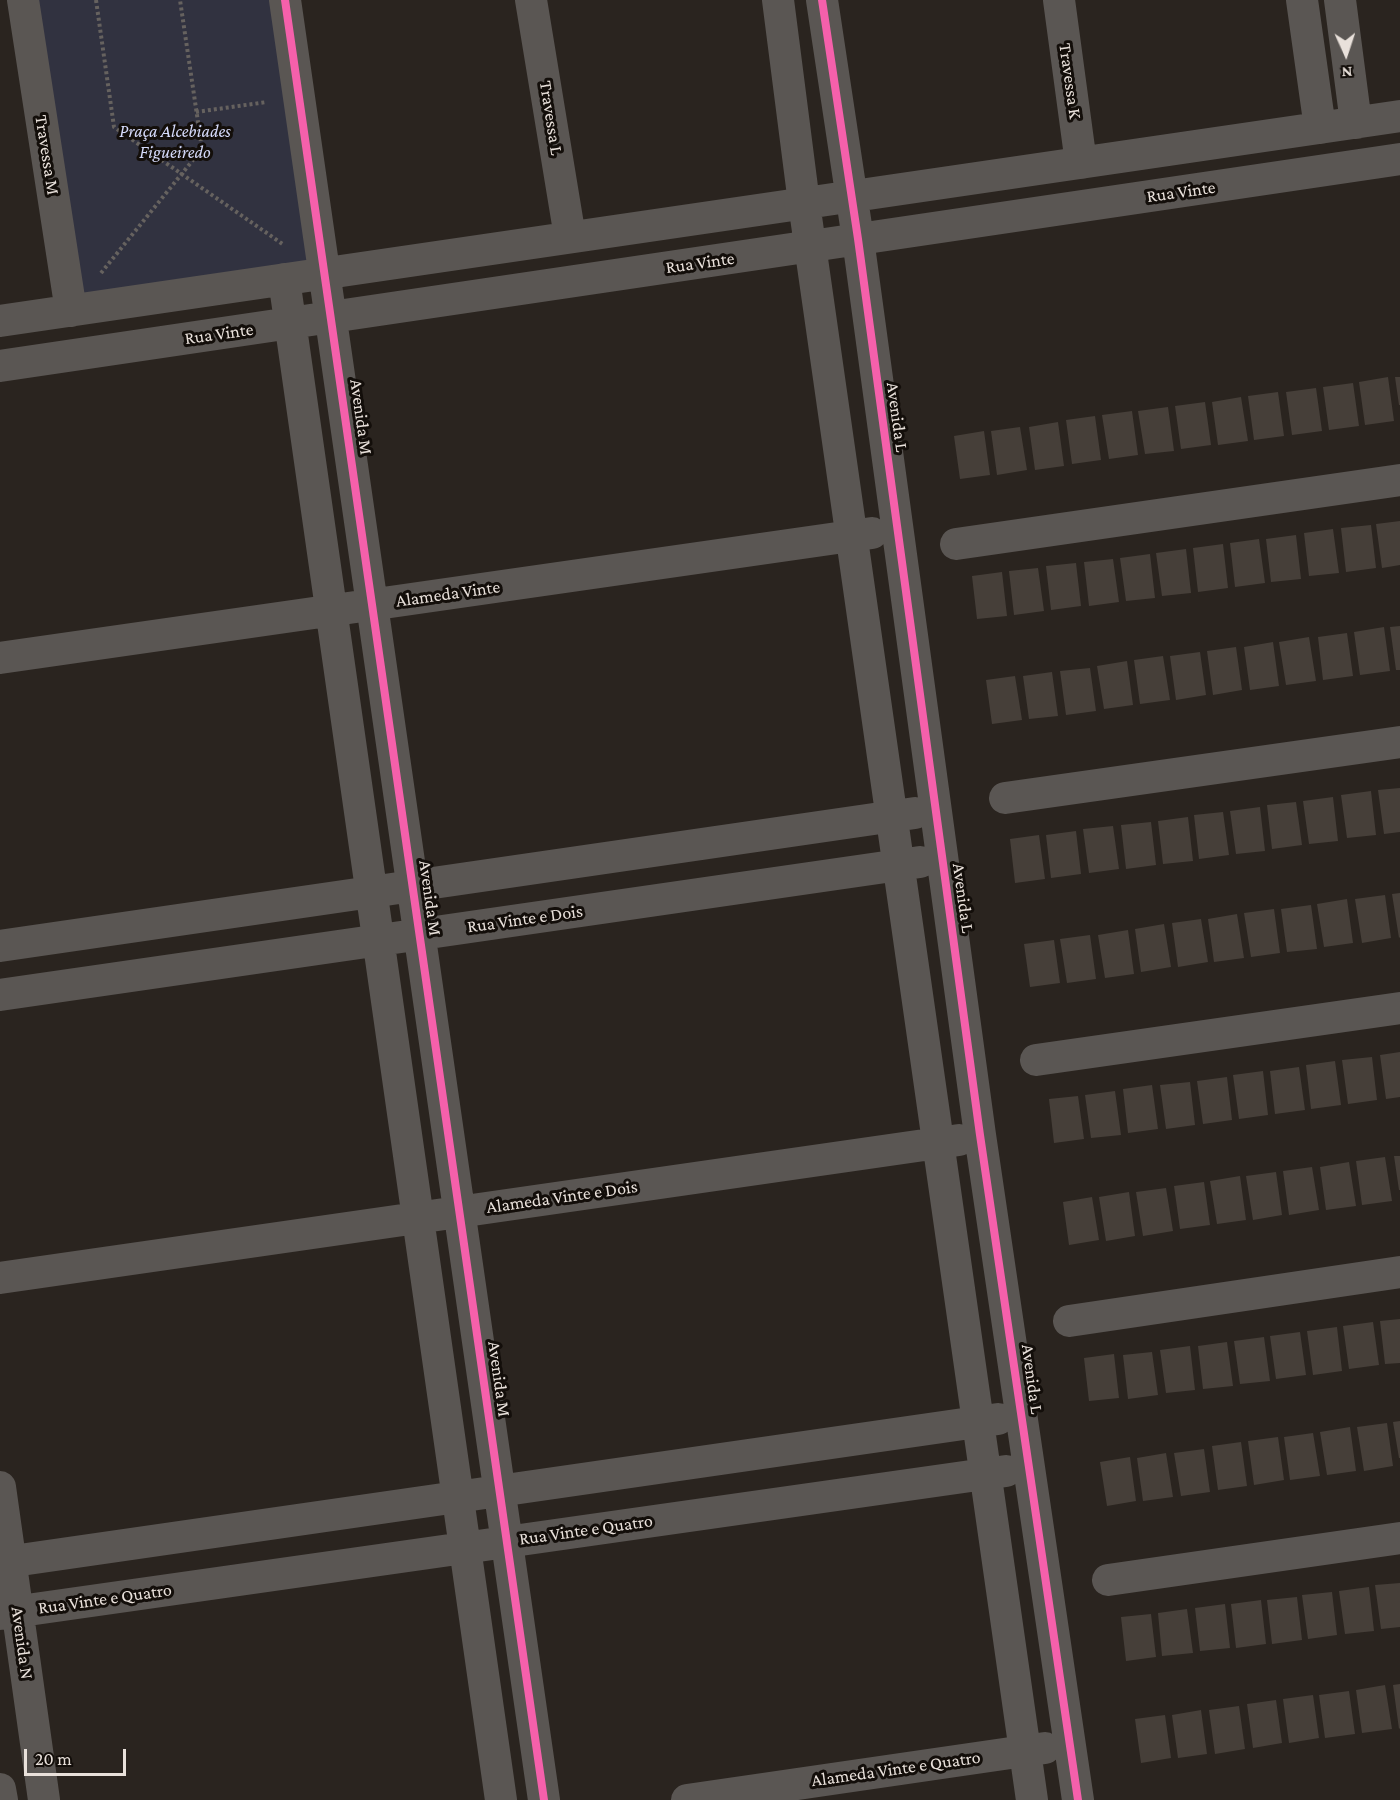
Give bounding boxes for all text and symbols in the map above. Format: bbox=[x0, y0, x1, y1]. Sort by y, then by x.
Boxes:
north arrow bbox=[1316, 24, 1376, 84]
street label: Travessa K bbox=[1054, 42, 1086, 120]
text: N bbox=[1341, 64, 1353, 81]
street label: Travessa L bbox=[534, 79, 568, 157]
street label: Travessa M bbox=[30, 113, 64, 197]
park label: Praça Alcebiades Figueiredo bbox=[119, 120, 231, 162]
street label: Rua Vinte bbox=[1145, 176, 1217, 208]
street label: Rua Vinte bbox=[664, 247, 736, 279]
street label: Rua Vinte bbox=[183, 318, 255, 350]
street label: Avenida M bbox=[345, 378, 377, 456]
street label: Avenida L bbox=[881, 381, 913, 453]
street label: Alameda Vinte bbox=[395, 576, 501, 612]
street label: Avenida M bbox=[414, 859, 446, 937]
street label: Avenida L bbox=[947, 862, 979, 934]
street label: Rua Vinte e Dois bbox=[466, 900, 584, 938]
street label: Alameda Vinte e Dois bbox=[485, 1176, 639, 1218]
street label: Avenida M bbox=[483, 1340, 515, 1418]
street label: Avenida L bbox=[1016, 1343, 1048, 1415]
street label: Rua Vinte e Quatro bbox=[518, 1510, 654, 1550]
street label: Rua Vinte e Quatro bbox=[37, 1579, 173, 1619]
street label: Avenida N bbox=[6, 1605, 38, 1681]
scale bar bbox=[27, 1737, 129, 1775]
street label: Alameda Vinte e Quatro bbox=[810, 1746, 982, 1792]
text: 20 m bbox=[35, 1749, 72, 1769]

